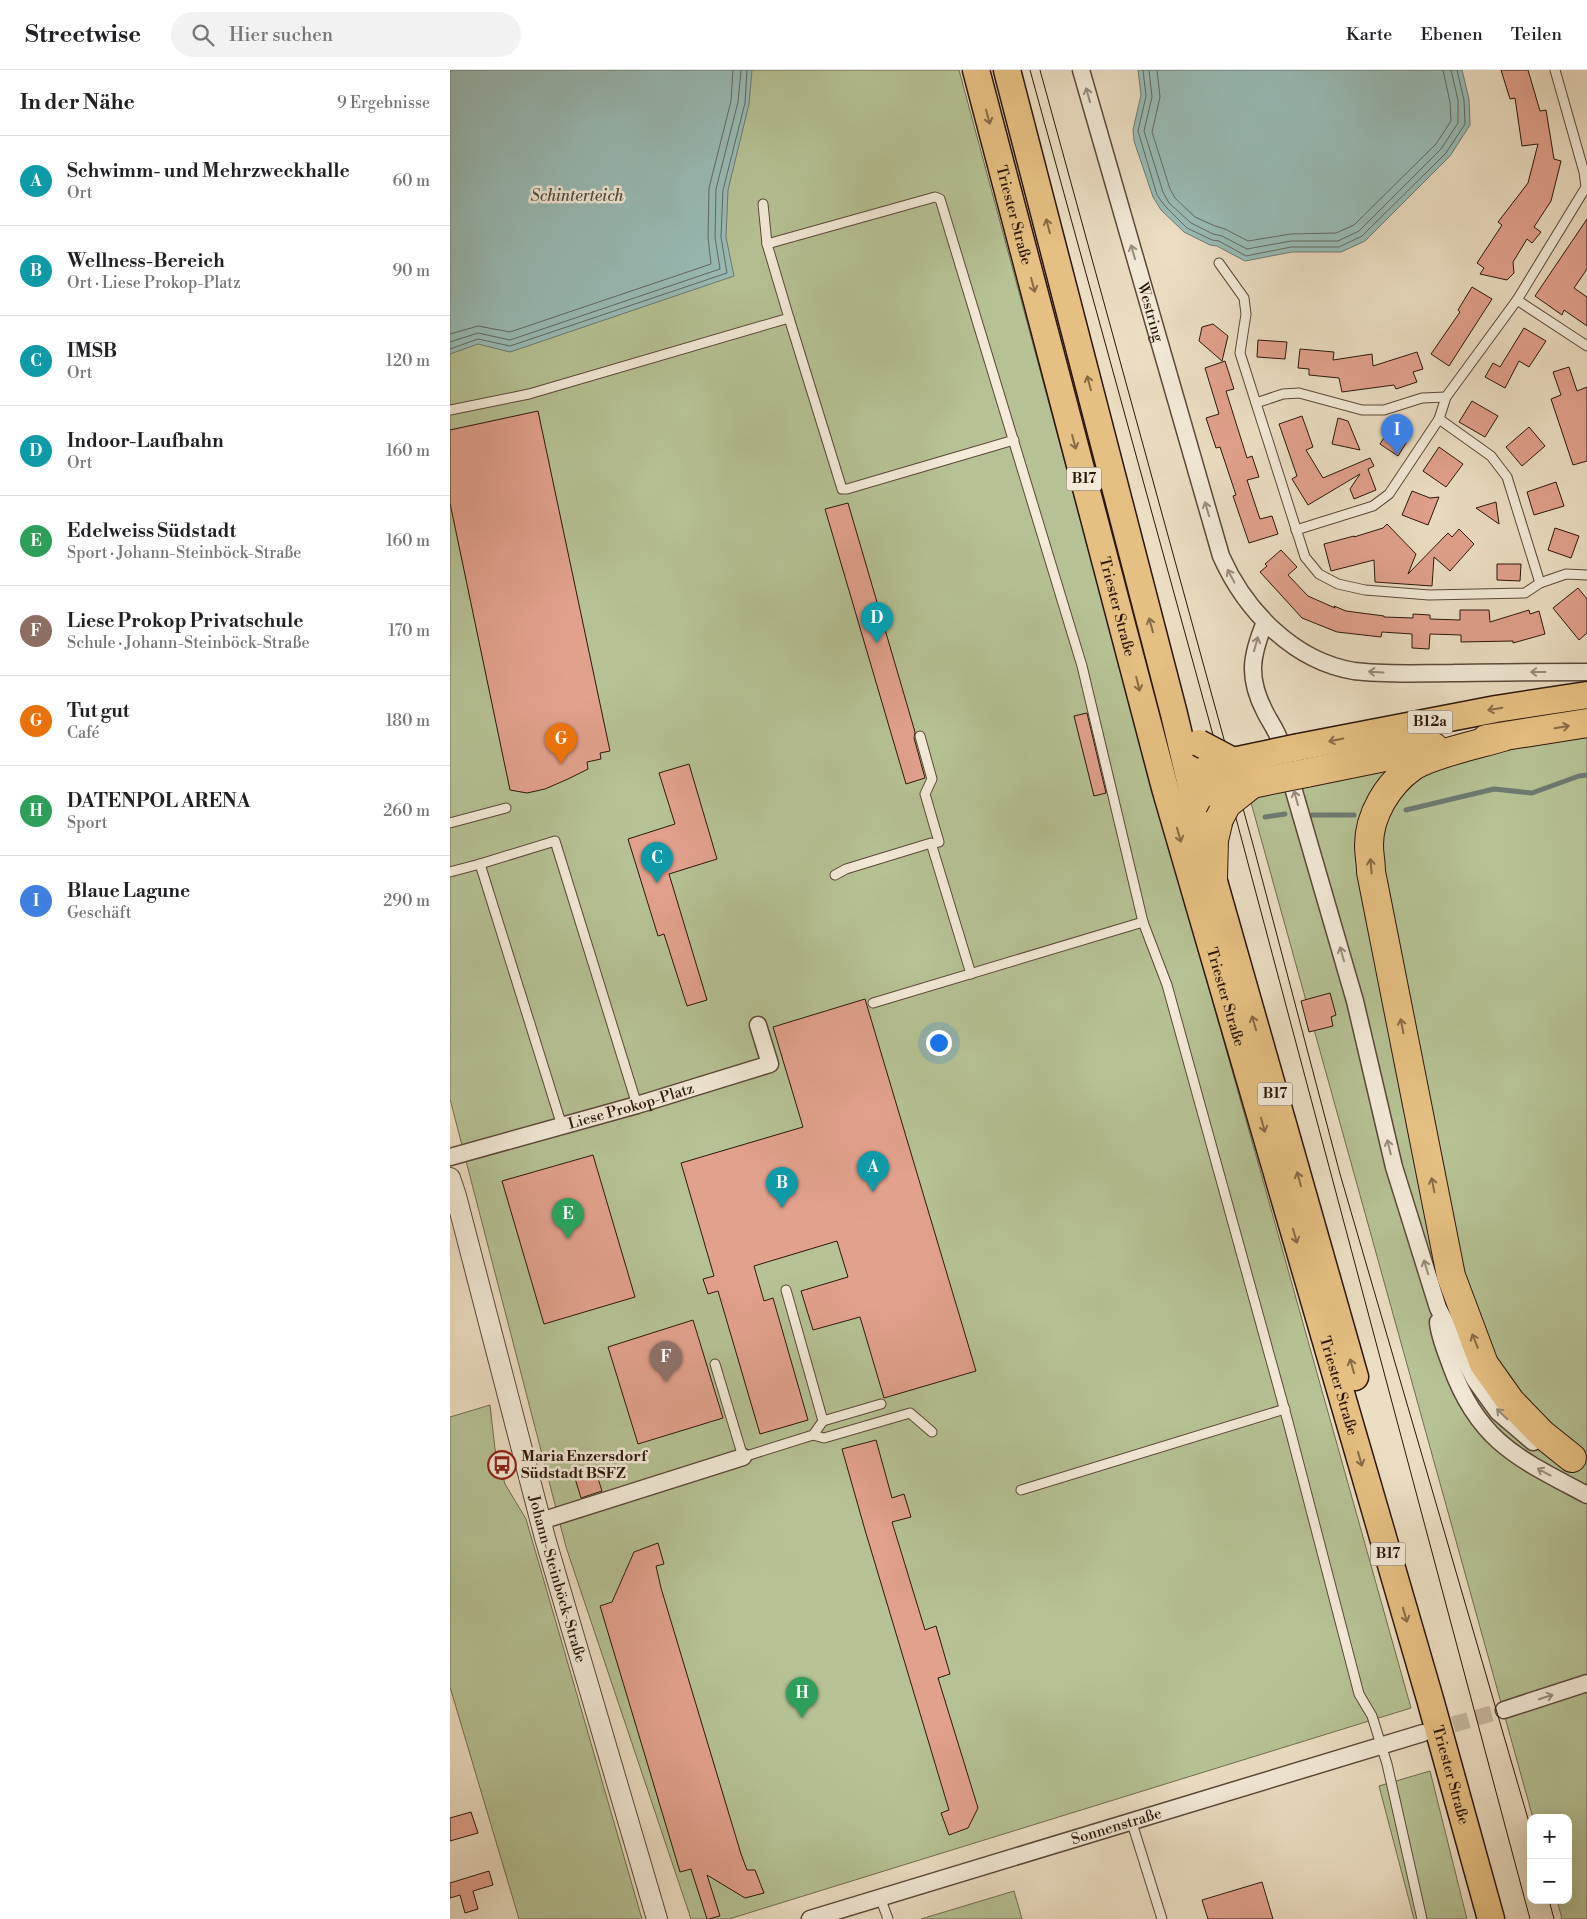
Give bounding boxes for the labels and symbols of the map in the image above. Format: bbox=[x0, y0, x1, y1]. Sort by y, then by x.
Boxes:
one-way arrow bbox=[1082, 87, 1092, 103]
one-way arrow bbox=[984, 109, 994, 125]
street label: Triester Straße bbox=[992, 163, 1036, 267]
water label: Schinterteich bbox=[531, 186, 624, 206]
one-way arrow bbox=[1043, 219, 1052, 235]
one-way arrow bbox=[1127, 244, 1137, 260]
one-way arrow bbox=[1029, 277, 1038, 293]
street label: Westring bbox=[1133, 279, 1168, 344]
one-way arrow bbox=[1083, 376, 1093, 392]
pin: I bbox=[1381, 414, 1413, 455]
one-way arrow bbox=[1070, 434, 1080, 450]
road number: B17 bbox=[1066, 468, 1102, 490]
one-way arrow bbox=[1202, 501, 1212, 517]
street label: Triester Straße bbox=[1095, 555, 1139, 659]
one-way arrow bbox=[1225, 569, 1235, 584]
pin: D bbox=[861, 602, 893, 643]
one-way arrow bbox=[1146, 618, 1155, 634]
one-way arrow bbox=[1252, 637, 1262, 653]
one-way arrow bbox=[1368, 667, 1384, 676]
one-way arrow bbox=[1531, 667, 1547, 677]
one-way arrow bbox=[1134, 676, 1144, 692]
one-way arrow bbox=[1488, 705, 1504, 715]
road number: B12a bbox=[1408, 710, 1452, 734]
one-way arrow bbox=[1554, 722, 1570, 732]
pin: G bbox=[545, 723, 577, 764]
one-way arrow bbox=[1328, 736, 1344, 746]
one-way arrow bbox=[1290, 791, 1300, 807]
one-way arrow bbox=[1174, 826, 1184, 842]
pin: C bbox=[641, 842, 673, 883]
one-way arrow bbox=[1366, 858, 1376, 874]
street label: Triester Straße bbox=[1202, 945, 1249, 1049]
one-way arrow bbox=[1336, 946, 1346, 962]
one-way arrow bbox=[1249, 1015, 1259, 1031]
one-way arrow bbox=[1396, 1018, 1406, 1034]
your location bbox=[926, 1030, 952, 1056]
street label: Liese Prokop-Platz bbox=[566, 1079, 696, 1133]
road number: B17 bbox=[1258, 1082, 1292, 1106]
one-way arrow bbox=[1259, 1117, 1268, 1133]
one-way arrow bbox=[1384, 1139, 1393, 1155]
pin: A bbox=[857, 1151, 889, 1192]
pin: B bbox=[766, 1167, 798, 1208]
one-way arrow bbox=[1293, 1171, 1303, 1187]
one-way arrow bbox=[1428, 1177, 1438, 1193]
pin: E bbox=[552, 1198, 584, 1239]
one-way arrow bbox=[1291, 1227, 1301, 1243]
one-way arrow bbox=[1420, 1260, 1430, 1276]
street label: Triester Straße bbox=[1315, 1334, 1362, 1438]
one-way arrow bbox=[1470, 1334, 1479, 1350]
pin: F bbox=[650, 1341, 682, 1382]
one-way arrow bbox=[1347, 1359, 1357, 1375]
one-way arrow bbox=[1496, 1408, 1508, 1420]
place label: Maria Enzersdorf Südstadt BSFZ bbox=[521, 1447, 648, 1483]
bus stop icon: Maria Enzersdorf Südstadt BSFZ bbox=[487, 1450, 517, 1480]
one-way arrow bbox=[1356, 1451, 1365, 1467]
one-way arrow bbox=[1537, 1467, 1552, 1476]
street label: Johann-Steinböck-Straße bbox=[524, 1492, 591, 1665]
road number: B17 bbox=[1370, 1542, 1406, 1566]
one-way arrow bbox=[1401, 1607, 1411, 1623]
pin: H bbox=[786, 1677, 818, 1718]
one-way arrow bbox=[1537, 1692, 1553, 1701]
street label: Triester Straße bbox=[1428, 1723, 1474, 1827]
street label: Sonnenstraße bbox=[1069, 1803, 1164, 1849]

